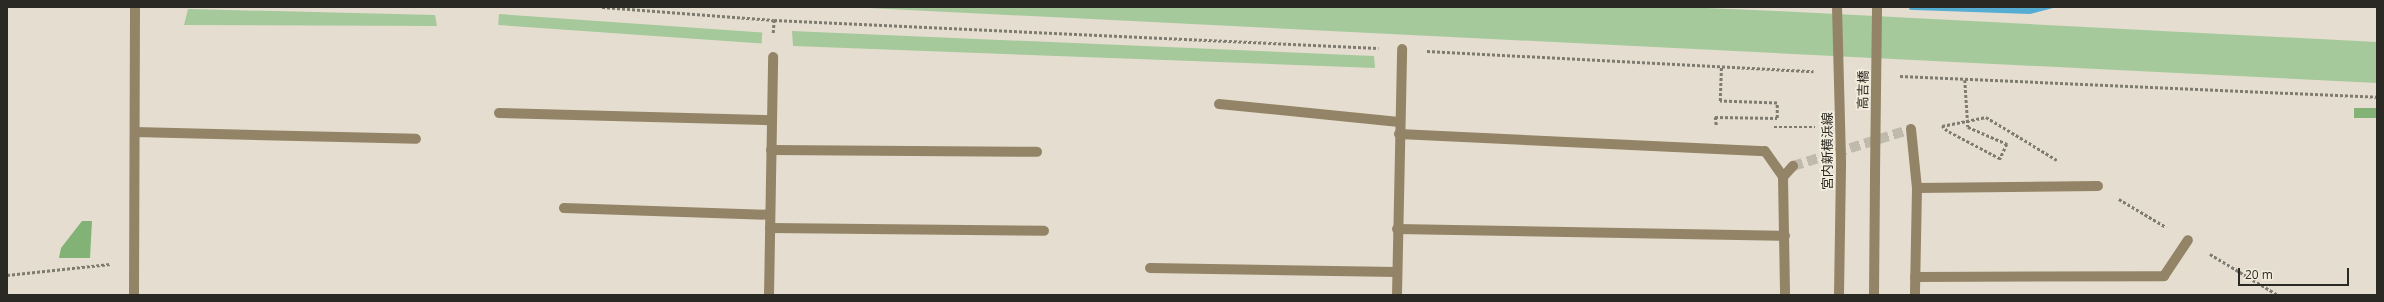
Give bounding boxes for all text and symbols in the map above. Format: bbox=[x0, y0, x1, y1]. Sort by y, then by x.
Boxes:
street label: 高吉橋 bbox=[1855, 70, 1871, 110]
street label: 宮内新横浜線 bbox=[1819, 112, 1835, 190]
scale bar bbox=[2240, 260, 2351, 286]
text: 20 m bbox=[2245, 266, 2273, 283]

